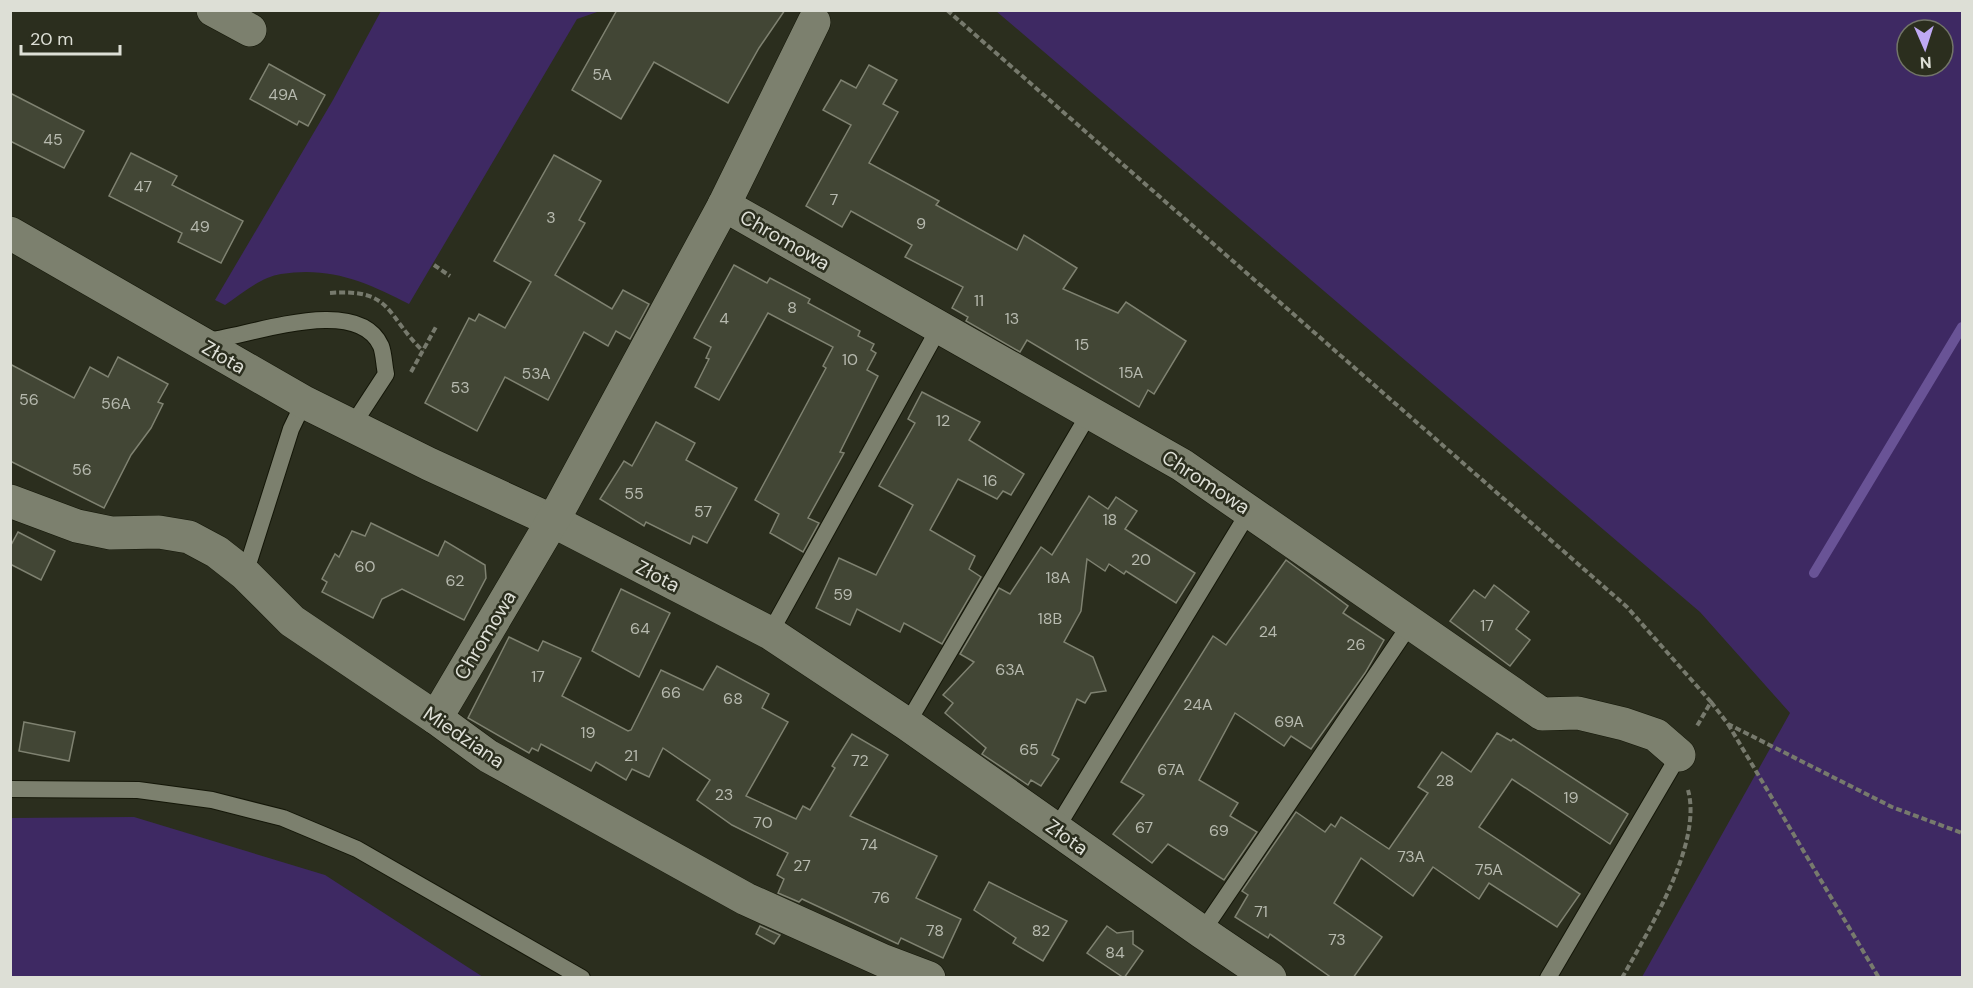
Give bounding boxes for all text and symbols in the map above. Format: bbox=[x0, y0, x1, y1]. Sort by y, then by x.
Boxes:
scale bar bbox=[21, 18, 120, 56]
north arrow bbox=[1895, 18, 1955, 78]
text: 20 m bbox=[30, 27, 73, 51]
text: N bbox=[1919, 52, 1932, 73]
house number: 5A bbox=[592, 64, 612, 85]
house number: 49A bbox=[268, 84, 298, 105]
house number: 45 bbox=[43, 129, 63, 150]
house number: 47 bbox=[134, 176, 152, 197]
house number: 7 bbox=[830, 189, 838, 210]
street label: Chromowa bbox=[735, 204, 835, 276]
house number: 3 bbox=[546, 207, 556, 228]
house number: 9 bbox=[916, 213, 926, 234]
house number: 49 bbox=[190, 216, 210, 237]
house number: 11 bbox=[974, 290, 984, 311]
house number: 8 bbox=[787, 297, 797, 318]
house number: 4 bbox=[719, 308, 729, 329]
house number: 13 bbox=[1005, 308, 1019, 329]
street label: Złota bbox=[198, 334, 250, 380]
house number: 15 bbox=[1075, 334, 1089, 355]
house number: 10 bbox=[842, 349, 858, 370]
house number: 15A bbox=[1119, 362, 1144, 383]
house number: 53A bbox=[521, 363, 551, 384]
house number: 53 bbox=[450, 377, 470, 398]
house number: 56 bbox=[19, 389, 39, 410]
house number: 56A bbox=[101, 393, 131, 414]
house number: 12 bbox=[936, 410, 950, 431]
street label: Chromowa bbox=[1157, 444, 1255, 520]
house number: 56 bbox=[72, 459, 92, 480]
house number: 16 bbox=[982, 470, 998, 491]
house number: 55 bbox=[624, 483, 644, 504]
house number: 57 bbox=[694, 501, 712, 522]
house number: 18 bbox=[1103, 509, 1117, 530]
house number: 20 bbox=[1131, 549, 1151, 570]
street label: Złota bbox=[632, 554, 684, 598]
house number: 60 bbox=[355, 556, 376, 577]
house number: 18A bbox=[1046, 567, 1071, 588]
house number: 62 bbox=[446, 570, 464, 591]
house number: 59 bbox=[833, 584, 853, 605]
street label: Chromowa bbox=[448, 586, 522, 684]
house number: 18B bbox=[1038, 608, 1062, 629]
house number: 17 bbox=[1480, 615, 1494, 636]
house number: 64 bbox=[630, 618, 650, 639]
house number: 24 bbox=[1259, 621, 1278, 642]
house number: 26 bbox=[1346, 634, 1366, 655]
house number: 63A bbox=[995, 659, 1025, 680]
house number: 17 bbox=[531, 666, 545, 687]
house number: 66 bbox=[661, 682, 681, 703]
house number: 68 bbox=[723, 688, 743, 709]
house number: 24A bbox=[1183, 694, 1213, 715]
street label: Miedziana bbox=[418, 700, 510, 774]
house number: 69A bbox=[1274, 711, 1304, 732]
house number: 19 bbox=[580, 722, 596, 743]
house number: 65 bbox=[1019, 739, 1039, 760]
house number: 21 bbox=[624, 745, 638, 766]
house number: 72 bbox=[851, 750, 869, 771]
house number: 67A bbox=[1157, 759, 1185, 780]
house number: 28 bbox=[1436, 770, 1454, 791]
house number: 23 bbox=[715, 784, 733, 805]
house number: 19 bbox=[1563, 787, 1579, 808]
house number: 70 bbox=[753, 812, 773, 833]
street label: Złota bbox=[1041, 813, 1093, 861]
house number: 67 bbox=[1135, 817, 1153, 838]
house number: 69 bbox=[1209, 820, 1229, 841]
house number: 74 bbox=[860, 834, 878, 855]
house number: 73A bbox=[1397, 846, 1425, 867]
house number: 27 bbox=[793, 855, 811, 876]
house number: 75A bbox=[1475, 859, 1503, 880]
house number: 76 bbox=[872, 887, 890, 908]
house number: 71 bbox=[1254, 901, 1268, 922]
house number: 78 bbox=[926, 920, 944, 941]
house number: 82 bbox=[1032, 920, 1050, 941]
house number: 73 bbox=[1328, 929, 1346, 950]
house number: 84 bbox=[1105, 942, 1125, 963]

